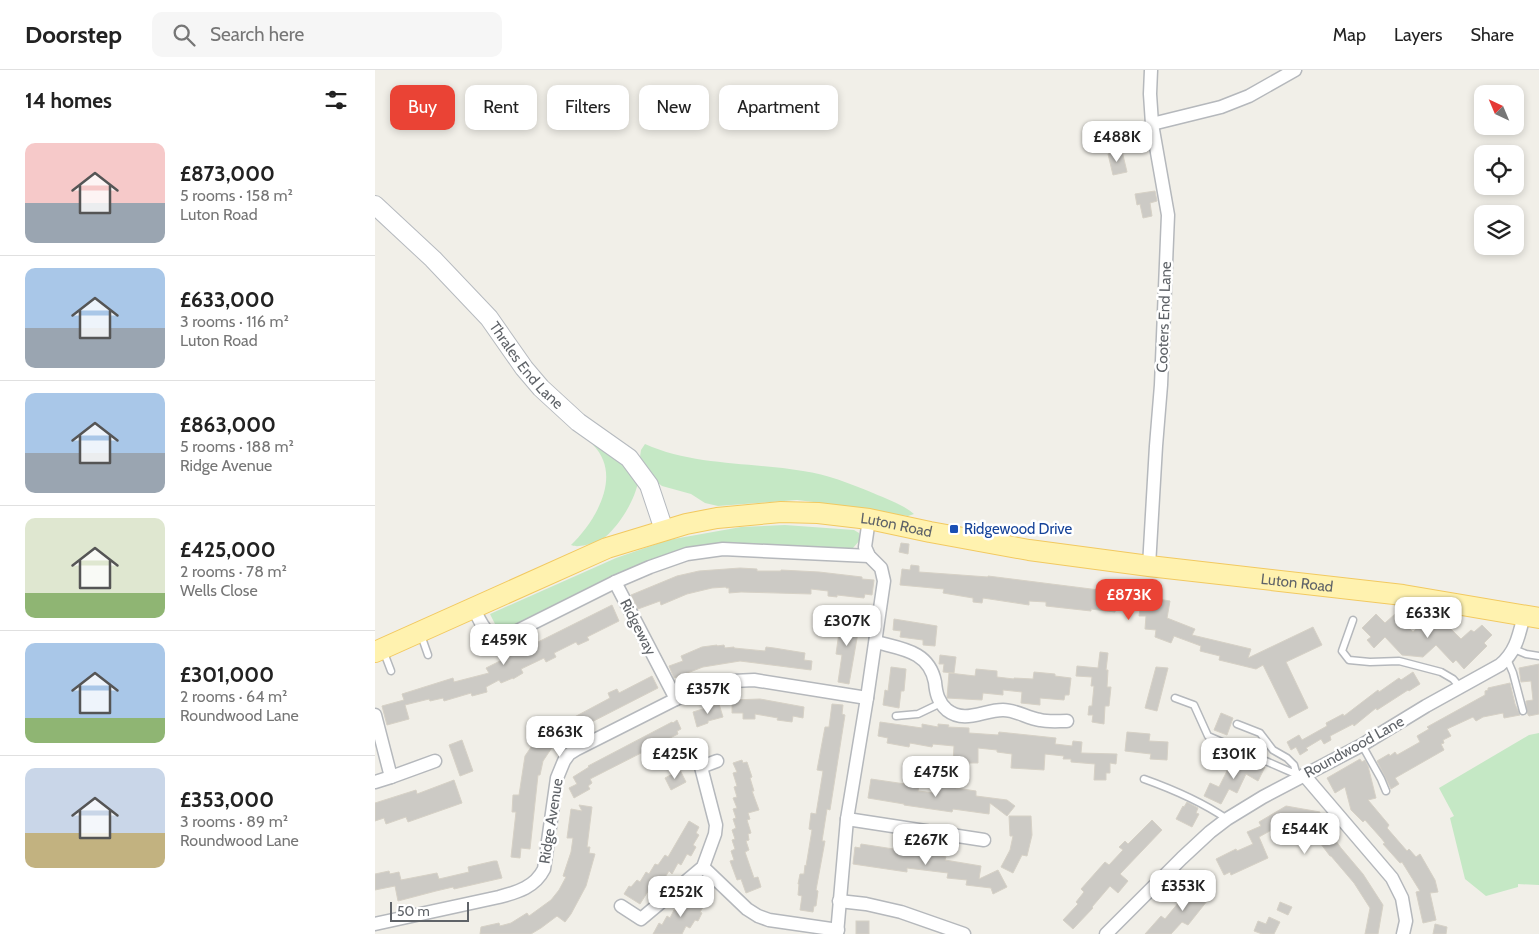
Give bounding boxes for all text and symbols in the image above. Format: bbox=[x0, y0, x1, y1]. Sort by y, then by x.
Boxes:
search box bbox=[152, 12, 502, 57]
text: Doorstep bbox=[25, 20, 122, 49]
icon: search bbox=[170, 21, 198, 49]
text: Search here bbox=[210, 23, 304, 46]
text: Map bbox=[1333, 24, 1366, 46]
text: Layers bbox=[1394, 24, 1443, 46]
text: Share bbox=[1471, 24, 1514, 46]
chip: Buy bbox=[390, 85, 455, 130]
chip: Rent bbox=[465, 85, 537, 130]
chip: Filters bbox=[547, 85, 629, 130]
chip: New bbox=[639, 85, 709, 130]
chip: Apartment bbox=[719, 85, 838, 130]
north arrow bbox=[1474, 85, 1524, 135]
map controls bbox=[1474, 85, 1524, 255]
icon: filters bbox=[322, 86, 350, 114]
text: 14 homes bbox=[25, 88, 112, 113]
pin: £488K bbox=[1082, 121, 1152, 163]
text: £488K bbox=[1093, 127, 1141, 146]
button: locate bbox=[1474, 145, 1524, 195]
text: £873,000 bbox=[180, 161, 275, 186]
icon: home bbox=[65, 163, 125, 223]
text: 5 rooms · 158 m² bbox=[180, 186, 293, 205]
text: Luton Road bbox=[180, 205, 258, 224]
button: layers bbox=[1474, 205, 1524, 255]
street label: Cooters End Lane bbox=[1153, 261, 1175, 373]
text: £633,000 bbox=[180, 287, 275, 312]
icon: home bbox=[65, 288, 125, 348]
text: 3 rooms · 116 m² bbox=[180, 312, 289, 331]
street label: Thrales End Lane bbox=[485, 318, 567, 413]
text: Luton Road bbox=[180, 331, 258, 350]
text: £863,000 bbox=[180, 412, 276, 437]
icon: home bbox=[65, 413, 125, 473]
text: 5 rooms · 188 m² bbox=[180, 437, 294, 456]
text: Ridge Avenue bbox=[180, 456, 272, 475]
street label: Luton Road bbox=[860, 509, 934, 541]
place label: Ridgewood Drive bbox=[964, 520, 1073, 538]
marker: Ridgewood Drive bbox=[948, 523, 960, 535]
text: £425,000 bbox=[180, 537, 276, 562]
icon: home bbox=[65, 538, 125, 598]
text: 2 rooms · 78 m² bbox=[180, 562, 287, 581]
street label: Luton Road bbox=[1260, 570, 1334, 596]
pin: £873K bbox=[1094, 578, 1164, 621]
text: Wells Close bbox=[180, 581, 258, 600]
text: £873K bbox=[1107, 585, 1151, 604]
street label: Ridgeway bbox=[616, 596, 660, 659]
pin: £633K bbox=[1393, 596, 1463, 639]
text: £633K bbox=[1406, 603, 1450, 622]
pin: £307K bbox=[812, 604, 882, 647]
text: £307K bbox=[824, 611, 870, 630]
pin: £459K bbox=[469, 624, 539, 666]
text: £459K bbox=[481, 630, 527, 649]
text: £301,000 bbox=[180, 662, 274, 687]
icon: home bbox=[65, 663, 125, 723]
pin: £357K bbox=[673, 672, 743, 715]
text: £357K bbox=[686, 679, 730, 698]
text: 2 rooms · 64 m² bbox=[180, 687, 287, 706]
text: Roundwood Lane bbox=[180, 706, 299, 725]
street label: Roundwood Lane bbox=[1301, 712, 1407, 782]
pin: £863K bbox=[525, 716, 595, 758]
text: £863K bbox=[537, 722, 583, 741]
pin: £425K bbox=[640, 738, 710, 780]
pin: £301K bbox=[1199, 738, 1269, 780]
text: £425K bbox=[652, 744, 698, 763]
text: £301K bbox=[1212, 744, 1256, 763]
pin: £475K bbox=[901, 756, 971, 798]
text: £475K bbox=[913, 762, 959, 781]
street label: Ridge Avenue bbox=[535, 777, 567, 865]
text: £353,000 bbox=[180, 787, 274, 812]
icon: home bbox=[65, 788, 125, 848]
text: 3 rooms · 89 m² bbox=[180, 812, 288, 831]
pin: £544K bbox=[1270, 812, 1340, 855]
text: £544K bbox=[1282, 819, 1328, 838]
pin: £267K bbox=[891, 824, 961, 866]
text: £267K bbox=[904, 830, 948, 849]
text: Roundwood Lane bbox=[180, 831, 299, 850]
pin: £353K bbox=[1148, 870, 1218, 912]
pin: £252K bbox=[646, 876, 716, 918]
text: £353K bbox=[1161, 876, 1205, 895]
text: £252K bbox=[659, 882, 703, 901]
scale bar bbox=[390, 899, 469, 922]
text: 50 m bbox=[397, 902, 430, 920]

